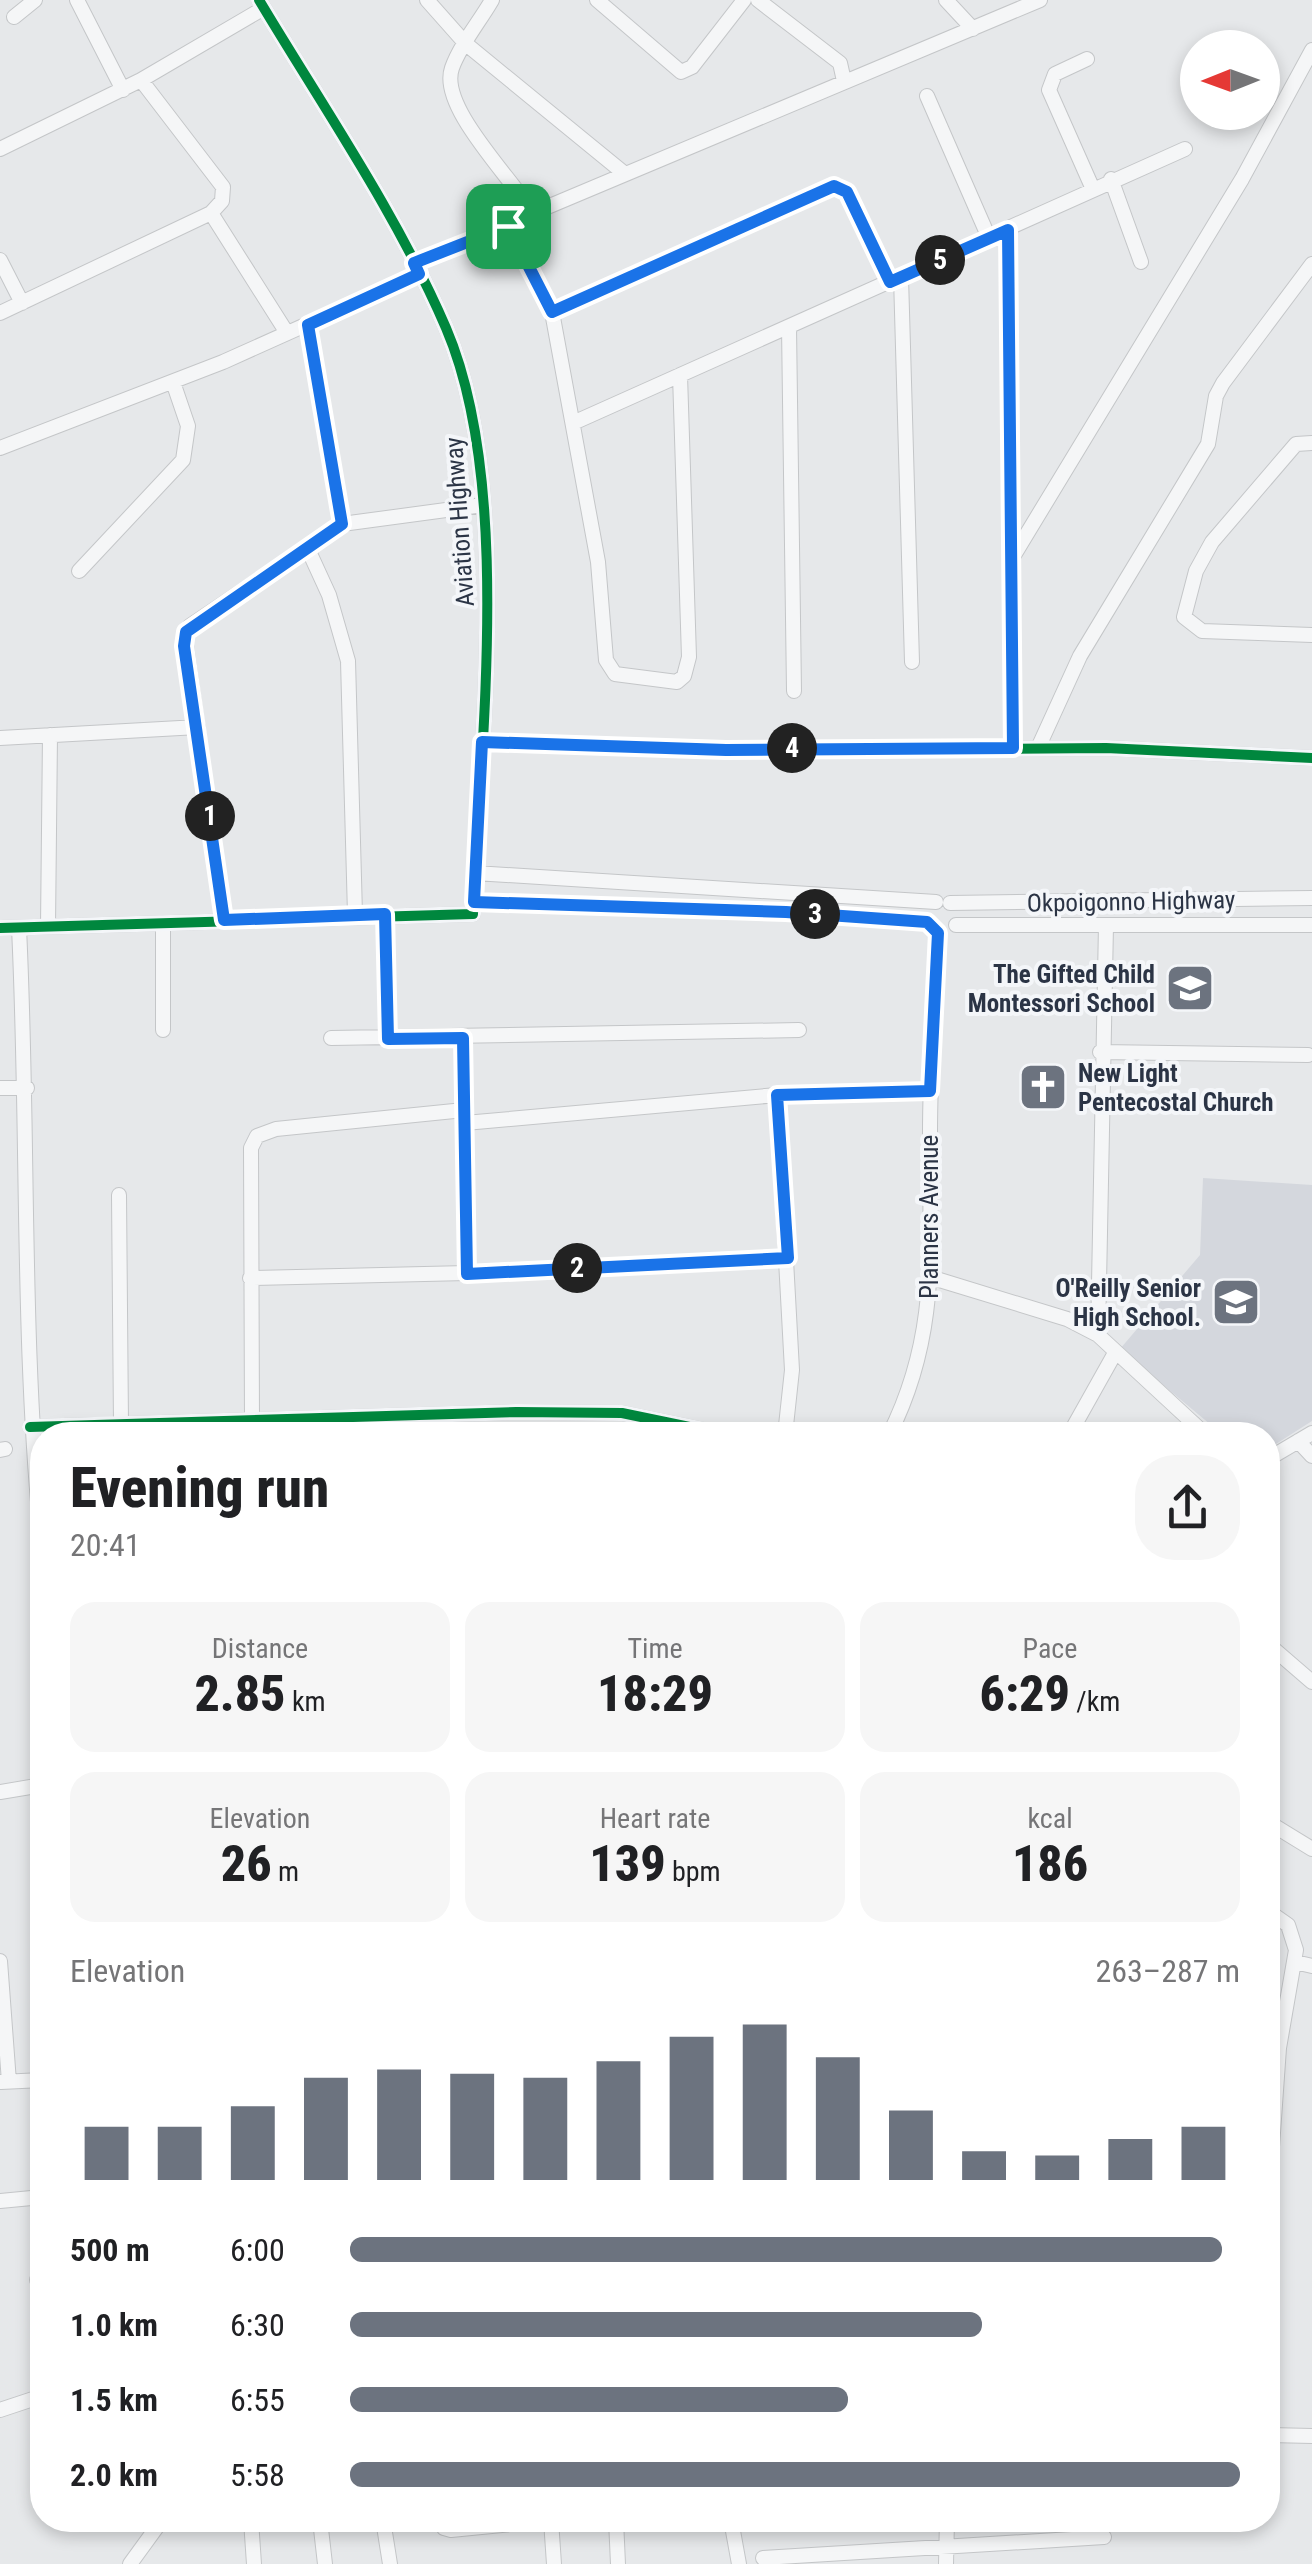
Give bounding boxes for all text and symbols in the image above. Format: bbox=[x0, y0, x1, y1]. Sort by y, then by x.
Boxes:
north arrow bbox=[1180, 30, 1280, 130]
map controls bbox=[1180, 30, 1280, 130]
pin bbox=[466, 184, 551, 269]
icon: arrive bbox=[481, 199, 536, 254]
pin: 5 bbox=[915, 235, 965, 285]
text: 5 bbox=[933, 243, 947, 276]
street label: Aviation Highway bbox=[439, 436, 480, 608]
pin: 4 bbox=[767, 723, 817, 773]
text: 4 bbox=[785, 731, 799, 764]
pin: 1 bbox=[185, 791, 235, 841]
text: 1 bbox=[203, 799, 217, 832]
street label: Okpoigonno Highway bbox=[1027, 885, 1235, 918]
pin: 3 bbox=[790, 889, 840, 939]
text: 3 bbox=[808, 897, 822, 930]
place label: The Gifted Child Montessori School bbox=[968, 960, 1155, 1018]
school or university icon: The Gifted Child Montessori School bbox=[1164, 962, 1216, 1014]
place label: New Light Pentecostal Church bbox=[1078, 1059, 1273, 1117]
church icon: New Light Pentecostal Church bbox=[1017, 1061, 1069, 1113]
street label: Planners Avenue bbox=[915, 1135, 944, 1299]
pin: 2 bbox=[552, 1243, 602, 1293]
text: 2 bbox=[570, 1251, 584, 1284]
place label: O'Reilly Senior High School. bbox=[1056, 1274, 1201, 1332]
school or university icon: O'Reilly Senior High School. bbox=[1210, 1276, 1262, 1328]
button: share bbox=[1135, 1455, 1240, 1560]
text: Evening run bbox=[70, 1456, 329, 1520]
text: 20:41 bbox=[70, 1526, 141, 1564]
text: Distance bbox=[212, 1632, 308, 1665]
text: Time bbox=[627, 1632, 683, 1665]
text: Pace bbox=[1023, 1632, 1077, 1665]
text: 2.85 bbox=[194, 1665, 285, 1723]
text: 18:29 bbox=[597, 1665, 713, 1723]
text: 6:29 bbox=[980, 1665, 1070, 1723]
text: km bbox=[285, 1685, 326, 1718]
text: /km bbox=[1070, 1685, 1120, 1718]
text: Elevation bbox=[210, 1802, 310, 1835]
text: Heart rate bbox=[600, 1802, 710, 1835]
text: kcal bbox=[1027, 1802, 1073, 1835]
text: 26 bbox=[221, 1835, 272, 1893]
text: 139 bbox=[589, 1835, 666, 1893]
text: 186 bbox=[1012, 1835, 1088, 1893]
text: m bbox=[272, 1855, 299, 1888]
text: bpm bbox=[666, 1855, 721, 1888]
text: Elevation bbox=[70, 1952, 185, 1990]
text: 263–287 m bbox=[1095, 1952, 1240, 1990]
text: 500 m bbox=[70, 2231, 150, 2269]
text: 6:00 bbox=[230, 2231, 285, 2269]
text: 1.0 km bbox=[70, 2306, 158, 2344]
text: 6:30 bbox=[230, 2306, 285, 2344]
text: 1.5 km bbox=[70, 2381, 158, 2419]
text: 6:55 bbox=[230, 2381, 285, 2419]
text: 2.0 km bbox=[70, 2456, 158, 2494]
text: 5:58 bbox=[230, 2456, 285, 2494]

